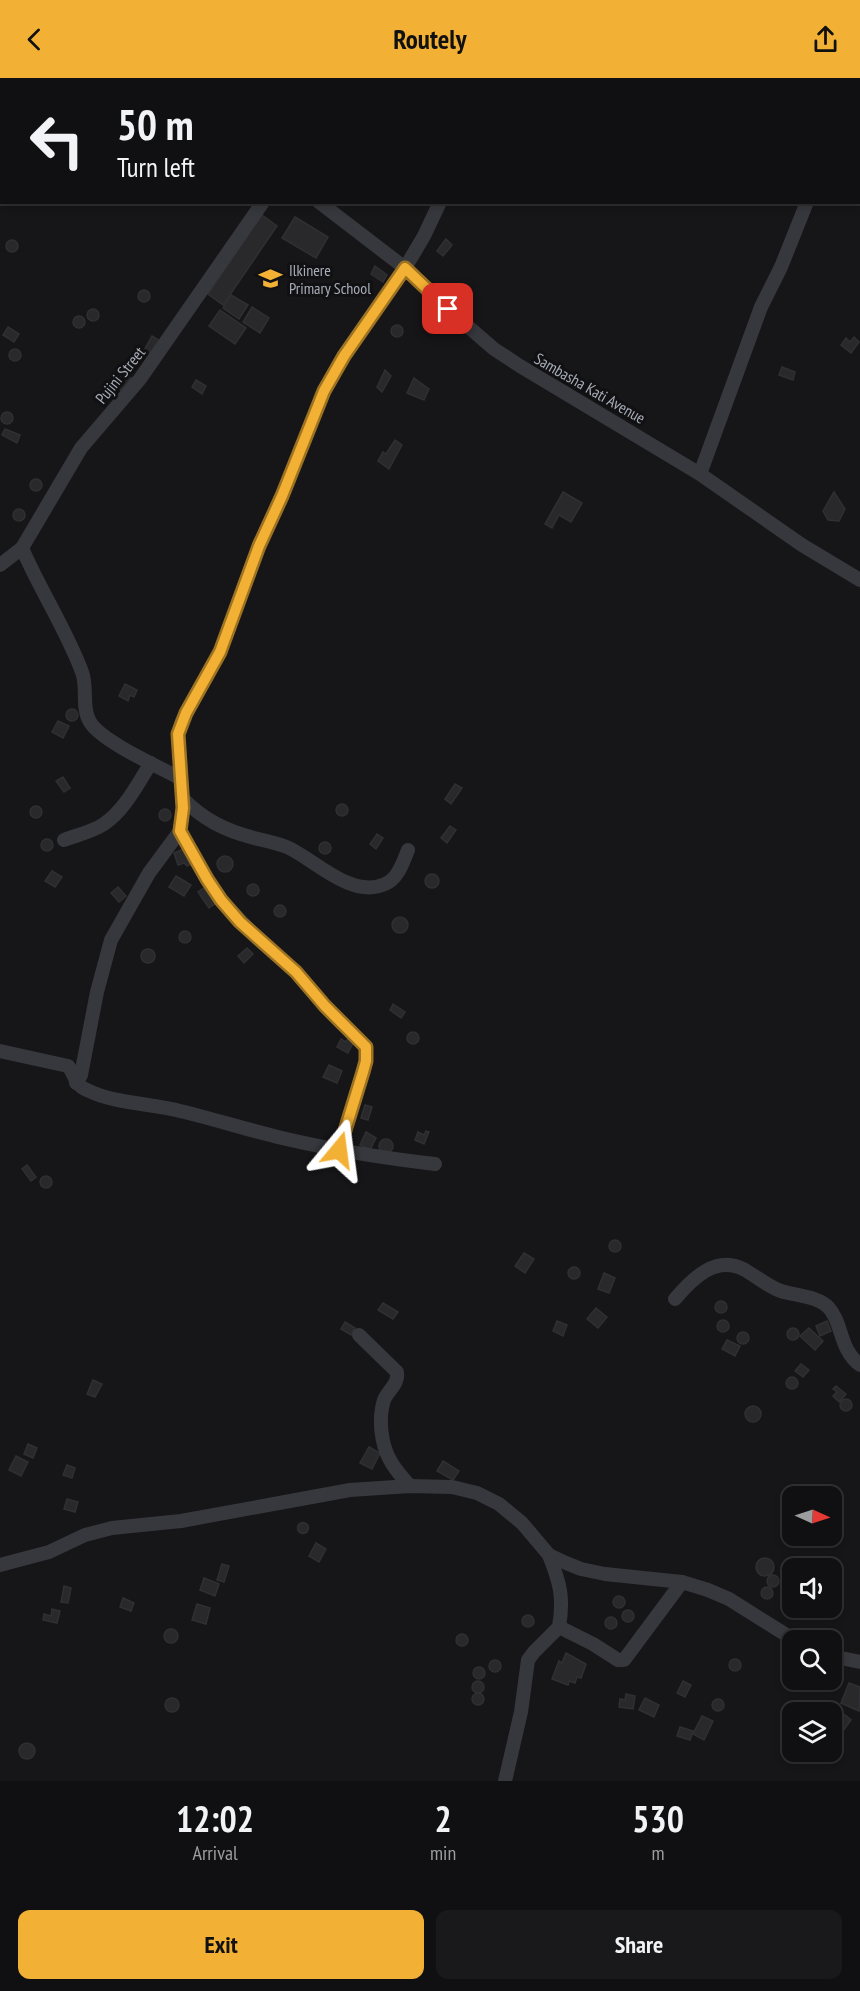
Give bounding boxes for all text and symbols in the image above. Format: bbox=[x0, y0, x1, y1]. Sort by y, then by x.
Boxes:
text: Routely bbox=[393, 22, 467, 56]
icon: back bbox=[18, 23, 51, 56]
icon: share bbox=[809, 23, 842, 56]
text: 50 m bbox=[117, 97, 194, 152]
icon: left bbox=[18, 102, 96, 180]
text: Turn left bbox=[117, 150, 195, 184]
place label: Ilkinere Primary School bbox=[289, 260, 371, 298]
school or university icon: Ilkinere Primary School bbox=[258, 266, 284, 292]
pin bbox=[422, 283, 473, 334]
icon: arrive bbox=[431, 292, 464, 325]
street label: Pujini Street bbox=[91, 342, 149, 408]
street label: Sambasha Kati Avenue bbox=[531, 348, 649, 428]
position arrow bbox=[307, 1118, 371, 1182]
north arrow bbox=[782, 1486, 842, 1546]
map controls bbox=[782, 1486, 842, 1762]
button: sound bbox=[782, 1558, 842, 1618]
button: search bbox=[782, 1630, 842, 1690]
button: layers bbox=[782, 1702, 842, 1762]
text: 12:02 bbox=[176, 1795, 254, 1842]
text: 2 bbox=[434, 1795, 452, 1842]
text: 530 bbox=[632, 1795, 684, 1842]
text: Arrival bbox=[192, 1840, 238, 1866]
text: min bbox=[430, 1840, 456, 1866]
text: m bbox=[652, 1840, 665, 1866]
button: Exit bbox=[18, 1910, 424, 1979]
button: Share bbox=[436, 1910, 842, 1979]

